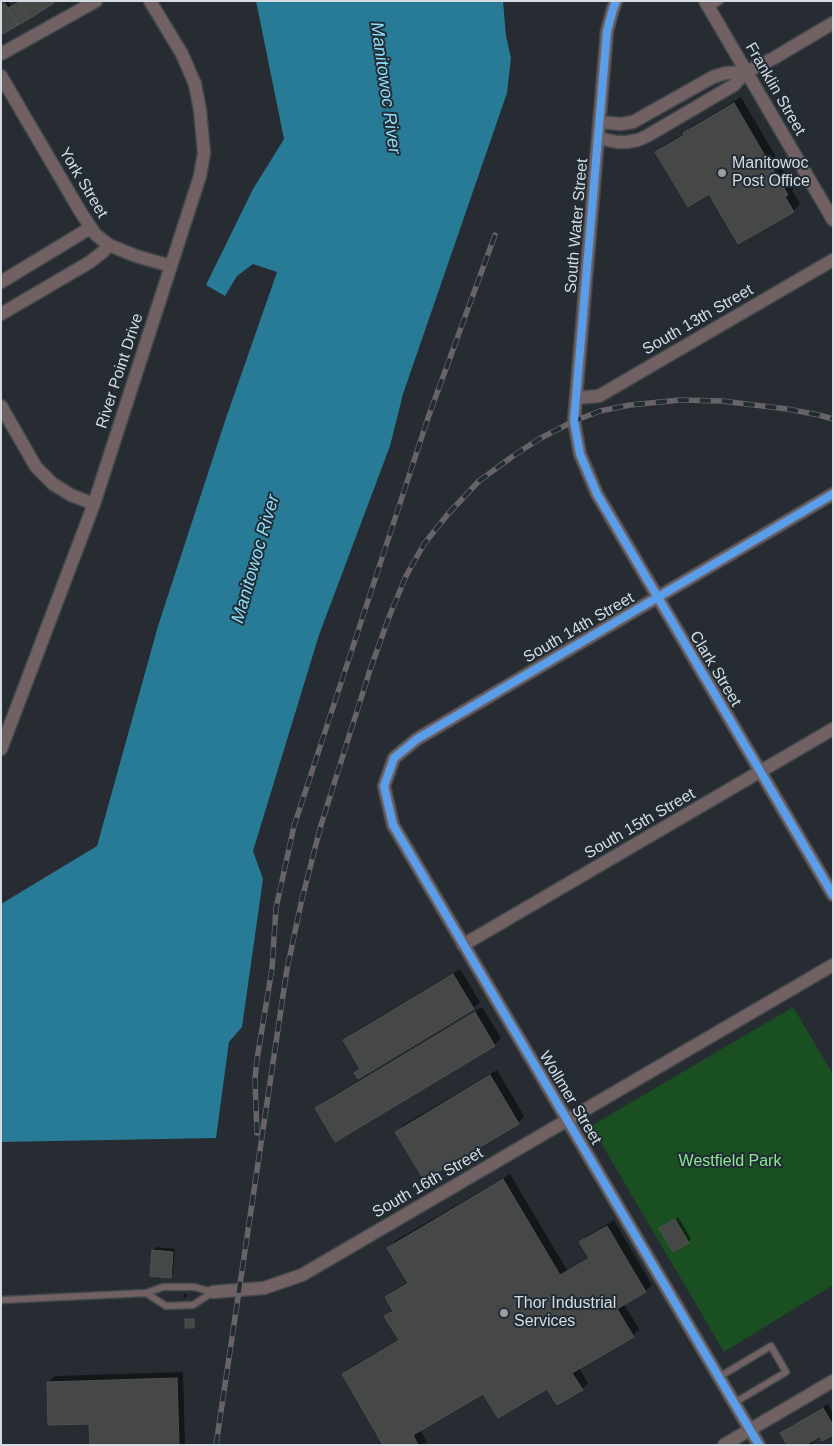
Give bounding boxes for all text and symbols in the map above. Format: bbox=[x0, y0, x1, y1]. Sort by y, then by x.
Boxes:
water label: Manitowoc River bbox=[365, 21, 405, 155]
street label: Franklin Street bbox=[741, 39, 809, 139]
street label: York Street bbox=[55, 144, 111, 222]
place label: Manitowoc Post Office bbox=[732, 154, 810, 192]
street label: South Water Street bbox=[562, 158, 592, 294]
marker: Manitowoc Post Office bbox=[716, 167, 728, 179]
street label: South 13th Street bbox=[639, 281, 757, 359]
street label: River Point Drive bbox=[92, 311, 148, 431]
water label: Manitowoc River bbox=[227, 492, 285, 626]
street label: South 14th Street bbox=[520, 589, 638, 667]
street label: Clark Street bbox=[685, 628, 745, 710]
street label: South 15th Street bbox=[581, 785, 699, 863]
street label: Wollmer Street bbox=[535, 1048, 605, 1148]
street label: South 16th Street bbox=[369, 1144, 487, 1222]
park label: Westfield Park bbox=[679, 1152, 781, 1172]
place label: Thor Industrial Services bbox=[514, 1294, 616, 1332]
marker: Thor Industrial Services bbox=[498, 1307, 510, 1319]

